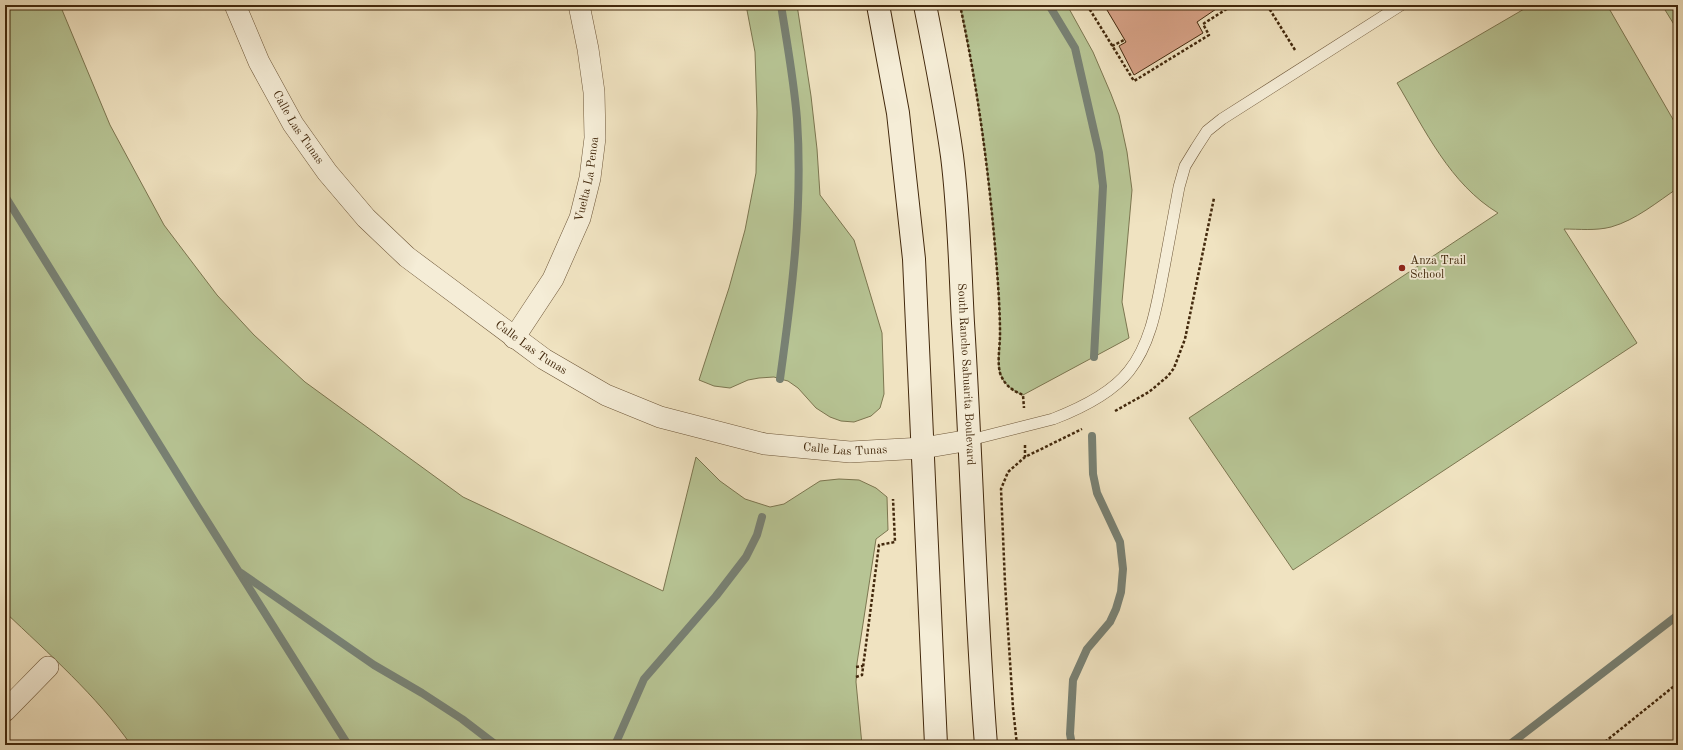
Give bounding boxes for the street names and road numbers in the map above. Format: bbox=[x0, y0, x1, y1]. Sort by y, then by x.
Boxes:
street label: Calle Las Tunas bbox=[270, 89, 325, 166]
street label: Vuelta La Penoa bbox=[573, 136, 601, 223]
street label: South Rancho Sahuarita Boulevard bbox=[955, 283, 977, 466]
street label: Calle Las Tunas bbox=[493, 319, 569, 377]
street label: Calle Las Tunas bbox=[802, 442, 888, 458]

